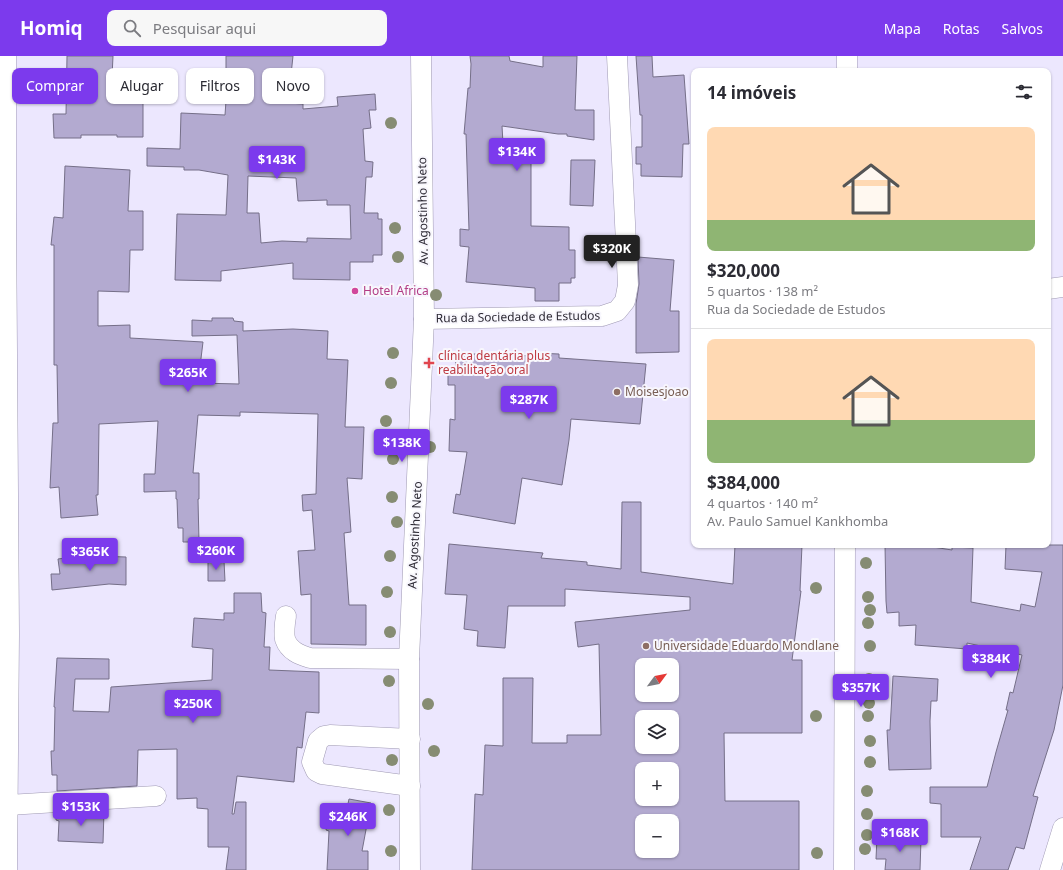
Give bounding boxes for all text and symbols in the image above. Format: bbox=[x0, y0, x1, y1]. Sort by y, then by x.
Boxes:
search box bbox=[107, 10, 387, 46]
text: Homiq bbox=[20, 15, 83, 41]
icon: search bbox=[121, 17, 143, 39]
text: Pesquisar aqui bbox=[153, 18, 256, 38]
text: Mapa bbox=[884, 19, 921, 38]
text: Rotas bbox=[943, 19, 980, 38]
text: Salvos bbox=[1002, 19, 1043, 38]
chip: Comprar bbox=[12, 68, 98, 104]
chip: Alugar bbox=[106, 68, 178, 104]
chip: Filtros bbox=[186, 68, 254, 104]
chip: Novo bbox=[262, 68, 324, 104]
text: 14 imóveis bbox=[707, 81, 796, 104]
icon: filters bbox=[1013, 81, 1035, 103]
pin: $134K bbox=[489, 138, 545, 172]
text: $134K bbox=[498, 142, 536, 160]
pin: $143K bbox=[249, 146, 305, 180]
text: $143K bbox=[258, 150, 296, 168]
icon: home bbox=[835, 153, 907, 225]
street label: Av. Agostinho Neto bbox=[413, 157, 432, 265]
pin: $320K bbox=[584, 235, 640, 269]
text: $320K bbox=[593, 239, 631, 257]
text: $320,000 bbox=[707, 259, 780, 282]
place label: Hotel Africa bbox=[363, 282, 429, 299]
text: 5 quartos · 138 m² bbox=[707, 282, 818, 300]
marker: Hotel Africa bbox=[350, 286, 360, 296]
text: Rua da Sociedade de Estudos bbox=[707, 300, 885, 318]
street label: Rua da Sociedade de Estudos bbox=[436, 307, 601, 326]
place label: clínica dentária plus reabilitação oral bbox=[438, 347, 551, 378]
marker: clínica dentária plus reabilitação oral bbox=[423, 357, 435, 369]
pin: $265K bbox=[160, 359, 216, 393]
text: $265K bbox=[169, 363, 207, 381]
icon: home bbox=[835, 365, 907, 437]
place label: Moisesjoao bbox=[625, 383, 689, 400]
pin: $287K bbox=[501, 386, 557, 420]
marker: Moisesjoao bbox=[612, 387, 622, 397]
text: $287K bbox=[510, 390, 548, 408]
pin: $138K bbox=[374, 429, 430, 463]
text: $138K bbox=[383, 433, 421, 451]
text: $384,000 bbox=[707, 471, 780, 494]
street label: Av. Agostinho Neto bbox=[403, 481, 426, 589]
text: 4 quartos · 140 m² bbox=[707, 494, 818, 512]
text: Av. Paulo Samuel Kankhomba bbox=[707, 512, 888, 530]
pin: $260K bbox=[188, 537, 244, 571]
pin: $365K bbox=[62, 538, 118, 572]
text: $260K bbox=[197, 541, 235, 559]
text: $365K bbox=[71, 542, 109, 560]
place label: Universidade Eduardo Mondlane bbox=[654, 637, 839, 654]
marker: Universidade Eduardo Mondlane bbox=[641, 641, 651, 651]
pin: $384K bbox=[963, 645, 1019, 679]
text: $384K bbox=[972, 649, 1010, 667]
north arrow bbox=[635, 658, 679, 702]
map controls bbox=[635, 658, 679, 858]
pin: $357K bbox=[833, 674, 889, 708]
text: $357K bbox=[842, 678, 880, 696]
pin: $250K bbox=[165, 690, 221, 724]
text: $250K bbox=[174, 694, 212, 712]
button: layers bbox=[635, 710, 679, 754]
button: + bbox=[635, 762, 679, 806]
pin: $153K bbox=[53, 793, 109, 827]
text: $153K bbox=[62, 797, 100, 815]
pin: $246K bbox=[320, 803, 376, 837]
text: $246K bbox=[329, 807, 367, 825]
button: − bbox=[635, 814, 679, 858]
pin: $168K bbox=[872, 819, 928, 853]
text: $168K bbox=[881, 823, 919, 841]

